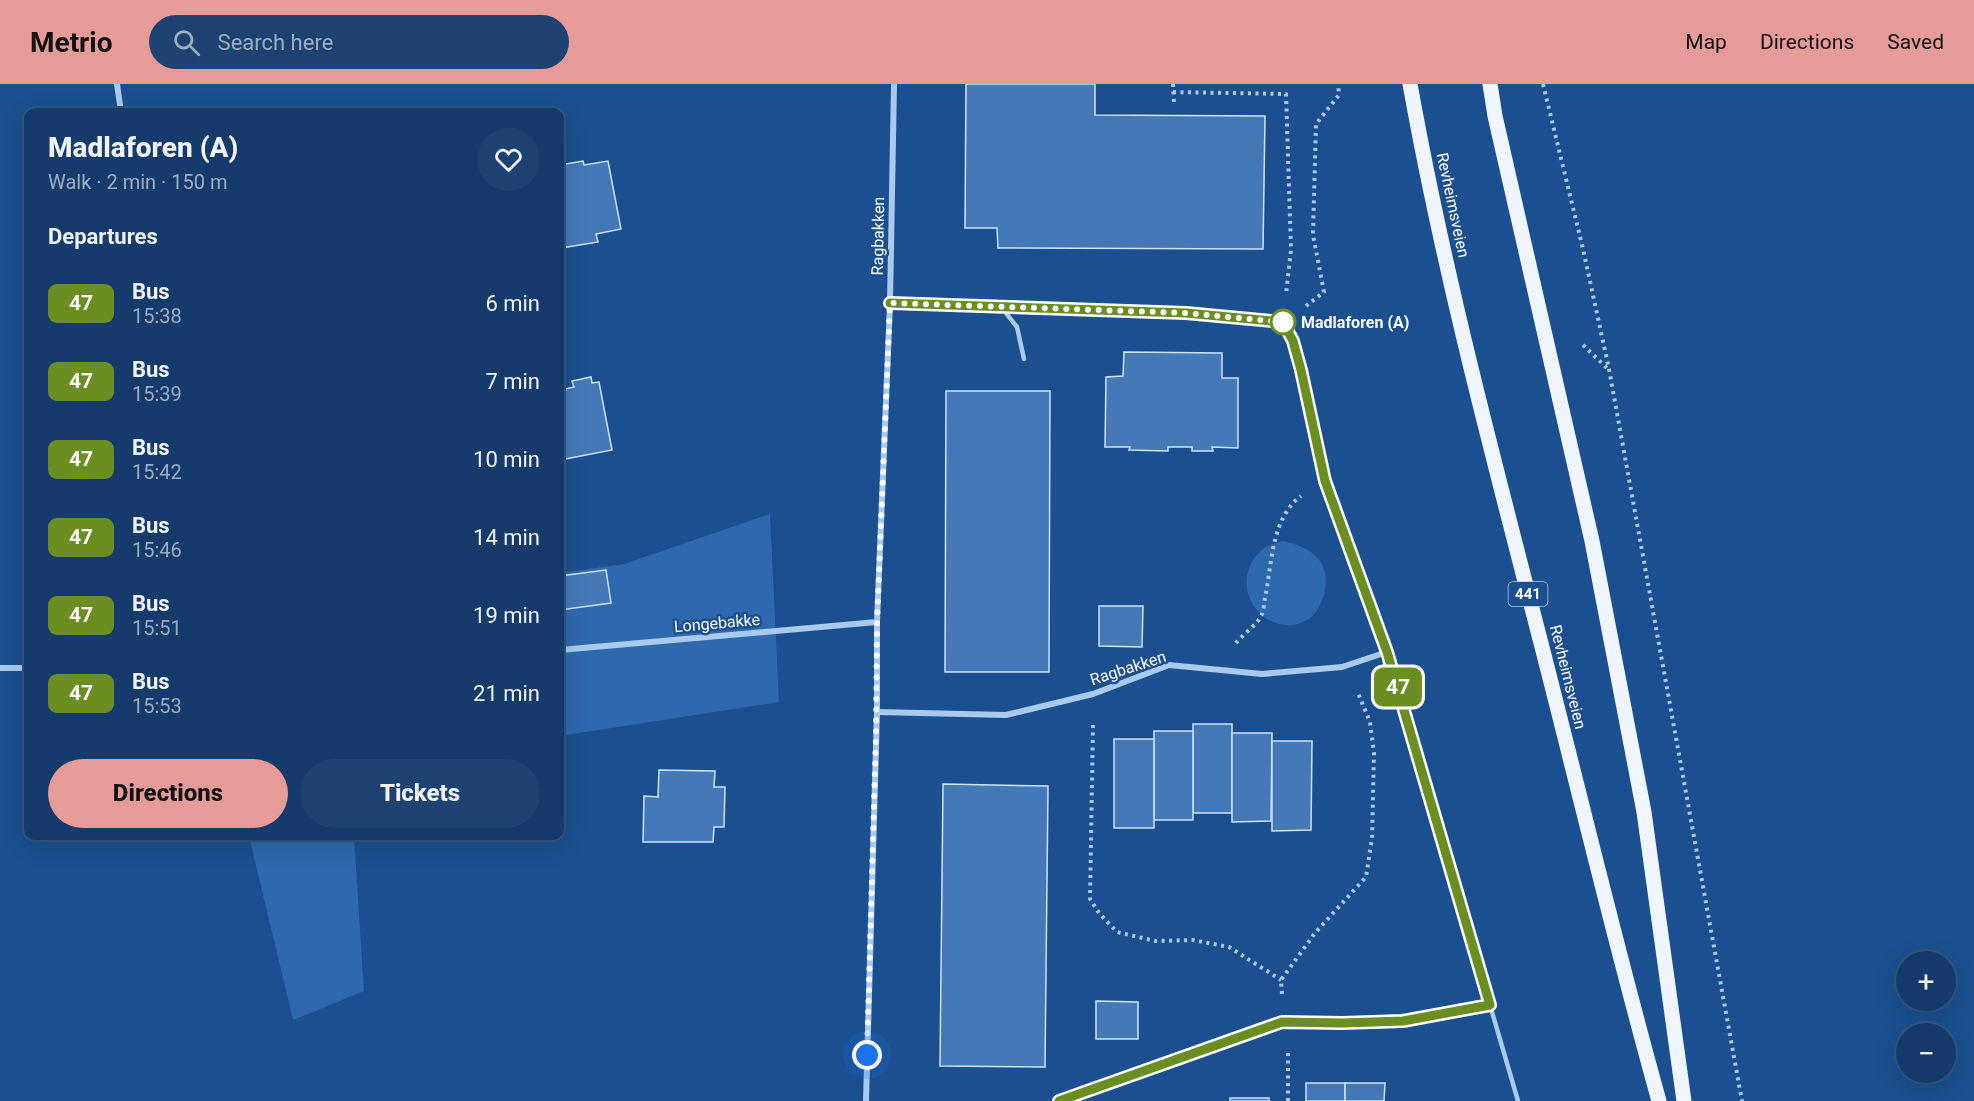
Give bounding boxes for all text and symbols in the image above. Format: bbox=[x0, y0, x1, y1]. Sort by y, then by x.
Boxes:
search box bbox=[149, 15, 569, 69]
text: Metrio bbox=[30, 26, 113, 59]
icon: search bbox=[170, 26, 203, 59]
text: Search here bbox=[218, 30, 333, 55]
text: Map bbox=[1685, 30, 1727, 54]
text: Directions bbox=[1760, 30, 1854, 54]
text: Saved bbox=[1887, 30, 1944, 54]
button: heart bbox=[477, 128, 540, 191]
text: Madlaforen (A) bbox=[48, 131, 238, 164]
street label: Revheimsveien bbox=[1433, 151, 1473, 259]
text: Walk · 2 min · 150 m bbox=[48, 170, 227, 194]
street label: Ragbakken bbox=[868, 197, 888, 275]
text: Departures bbox=[48, 224, 158, 249]
text: Bus bbox=[132, 279, 170, 304]
text: 47 bbox=[69, 291, 93, 315]
text: 6 min bbox=[485, 291, 540, 316]
text: 15:38 bbox=[132, 304, 182, 328]
marker: Madlaforen (A) bbox=[1270, 309, 1296, 335]
place label: Madlaforen (A) bbox=[1301, 313, 1409, 332]
text: Bus bbox=[132, 357, 170, 382]
text: 47 bbox=[69, 369, 93, 393]
text: 7 min bbox=[485, 369, 540, 394]
text: 15:39 bbox=[132, 382, 182, 406]
text: Bus bbox=[132, 435, 170, 460]
text: 47 bbox=[69, 447, 93, 471]
text: 10 min bbox=[473, 447, 540, 472]
text: 15:42 bbox=[132, 460, 182, 484]
text: Bus bbox=[132, 513, 170, 538]
text: 47 bbox=[69, 525, 93, 549]
text: 14 min bbox=[473, 525, 540, 550]
text: 15:46 bbox=[132, 538, 182, 562]
road number: 441 bbox=[1508, 582, 1547, 606]
text: Bus bbox=[132, 591, 170, 616]
text: 47 bbox=[69, 603, 93, 627]
text: 19 min bbox=[473, 603, 540, 628]
street label: Longebakke bbox=[673, 610, 761, 636]
text: 15:51 bbox=[132, 616, 182, 640]
street label: Revheimsveien bbox=[1546, 623, 1590, 731]
street label: Ragbakken bbox=[1088, 647, 1168, 689]
line badge: 47 bbox=[1371, 668, 1425, 706]
text: Bus bbox=[132, 669, 170, 694]
text: 47 bbox=[1386, 675, 1410, 699]
text: 47 bbox=[69, 681, 93, 705]
text: 21 min bbox=[473, 681, 540, 706]
text: 15:53 bbox=[132, 694, 182, 718]
button: Directions bbox=[48, 759, 288, 828]
button: Tickets bbox=[300, 759, 540, 828]
map controls bbox=[1896, 951, 1956, 1083]
button: + bbox=[1896, 951, 1956, 1011]
button: − bbox=[1896, 1023, 1956, 1083]
your location bbox=[852, 1040, 882, 1070]

